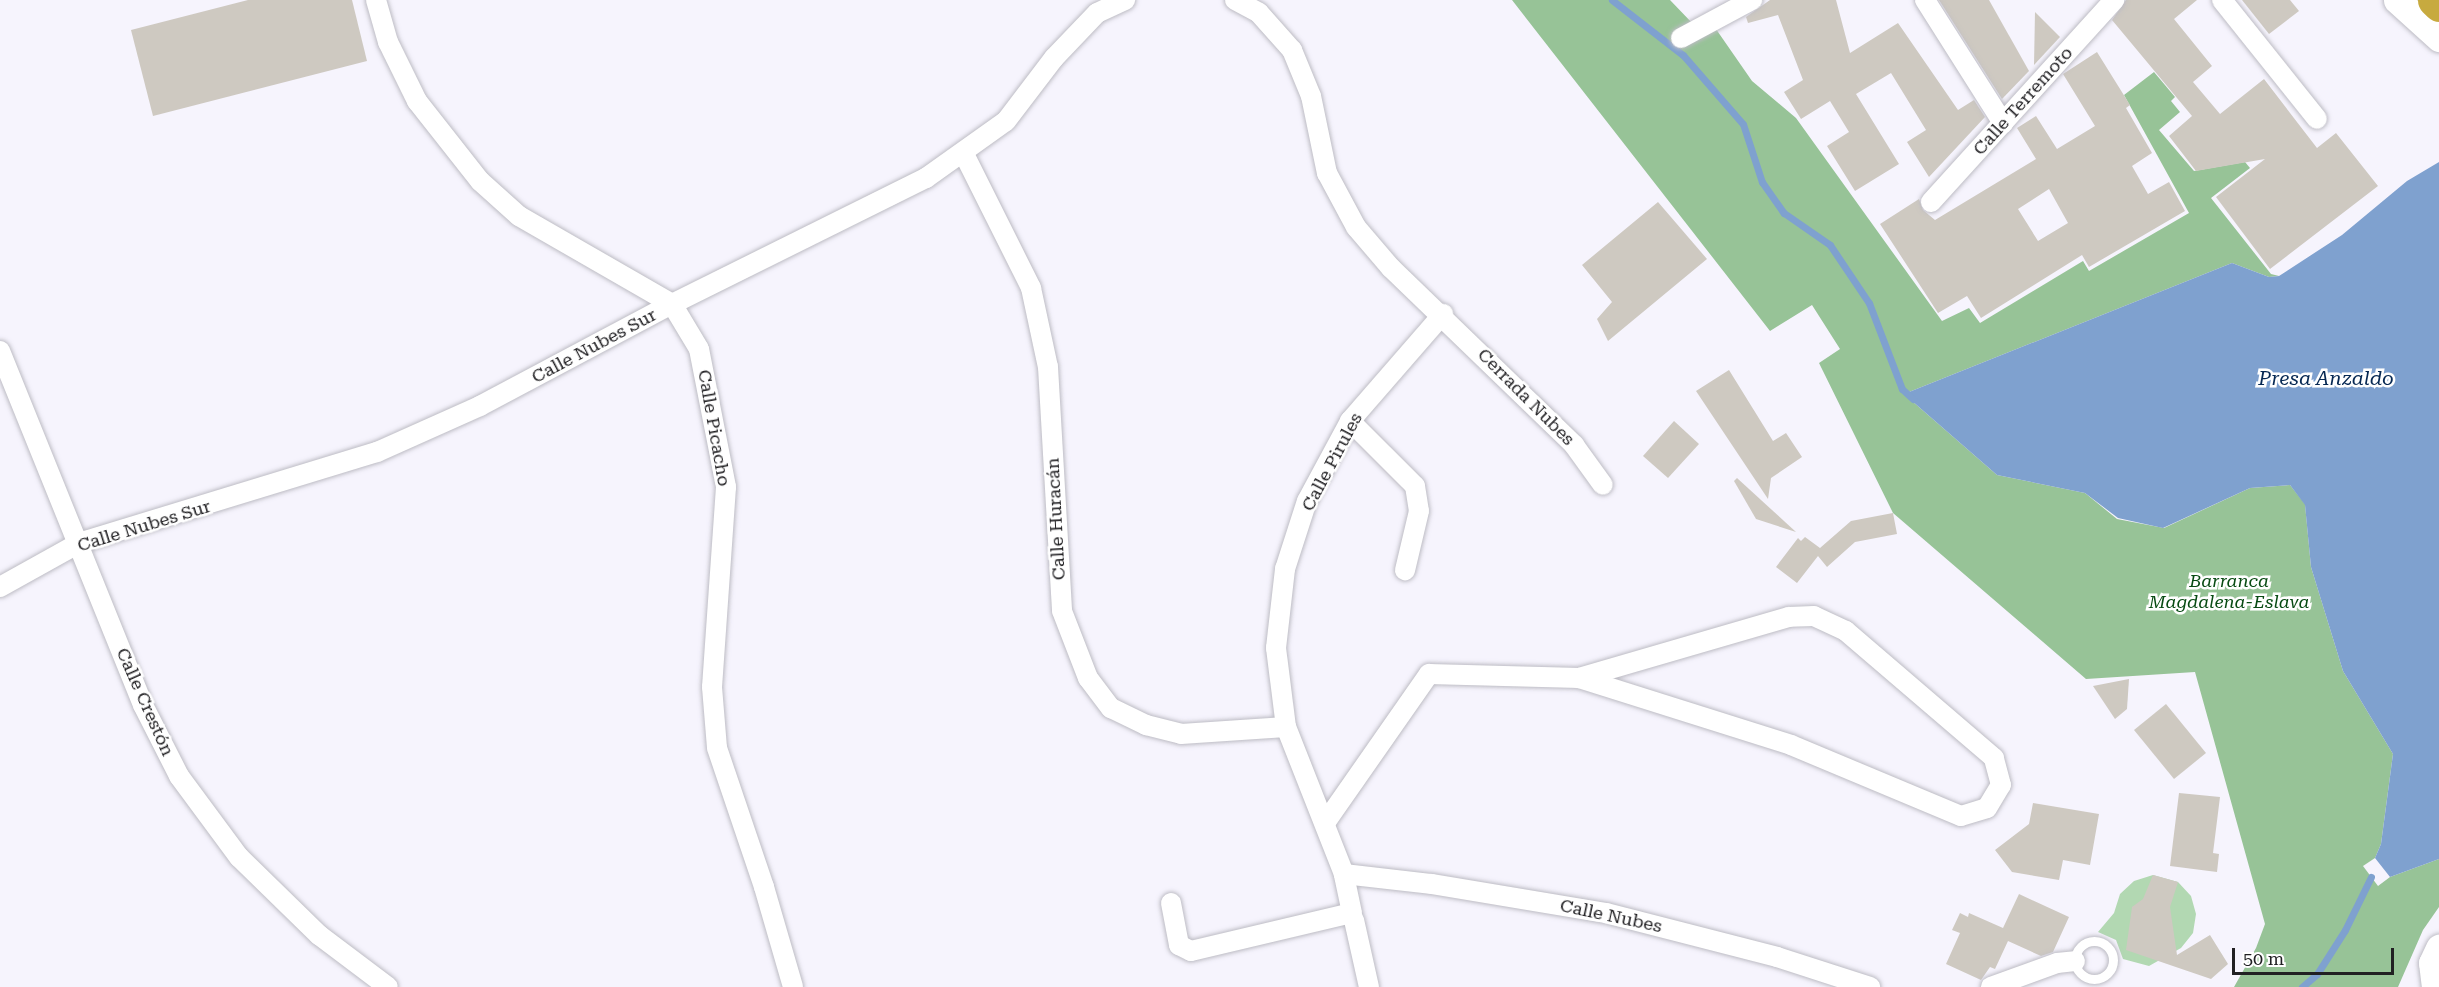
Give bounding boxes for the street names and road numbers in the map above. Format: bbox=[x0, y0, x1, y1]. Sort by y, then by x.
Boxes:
street label: Calle Terremoto bbox=[1969, 42, 2077, 160]
street label: Calle Nubes Sur bbox=[528, 304, 660, 388]
street label: Cerrada Nubes bbox=[1473, 344, 1579, 450]
street label: Calle Picacho bbox=[693, 368, 735, 488]
street label: Calle Pirules bbox=[1297, 409, 1367, 515]
street label: Calle Huracán bbox=[1042, 457, 1070, 581]
street label: Calle Nubes Sur bbox=[75, 495, 213, 557]
street label: Calle Crestón bbox=[112, 645, 178, 759]
street label: Calle Nubes bbox=[1558, 895, 1664, 937]

